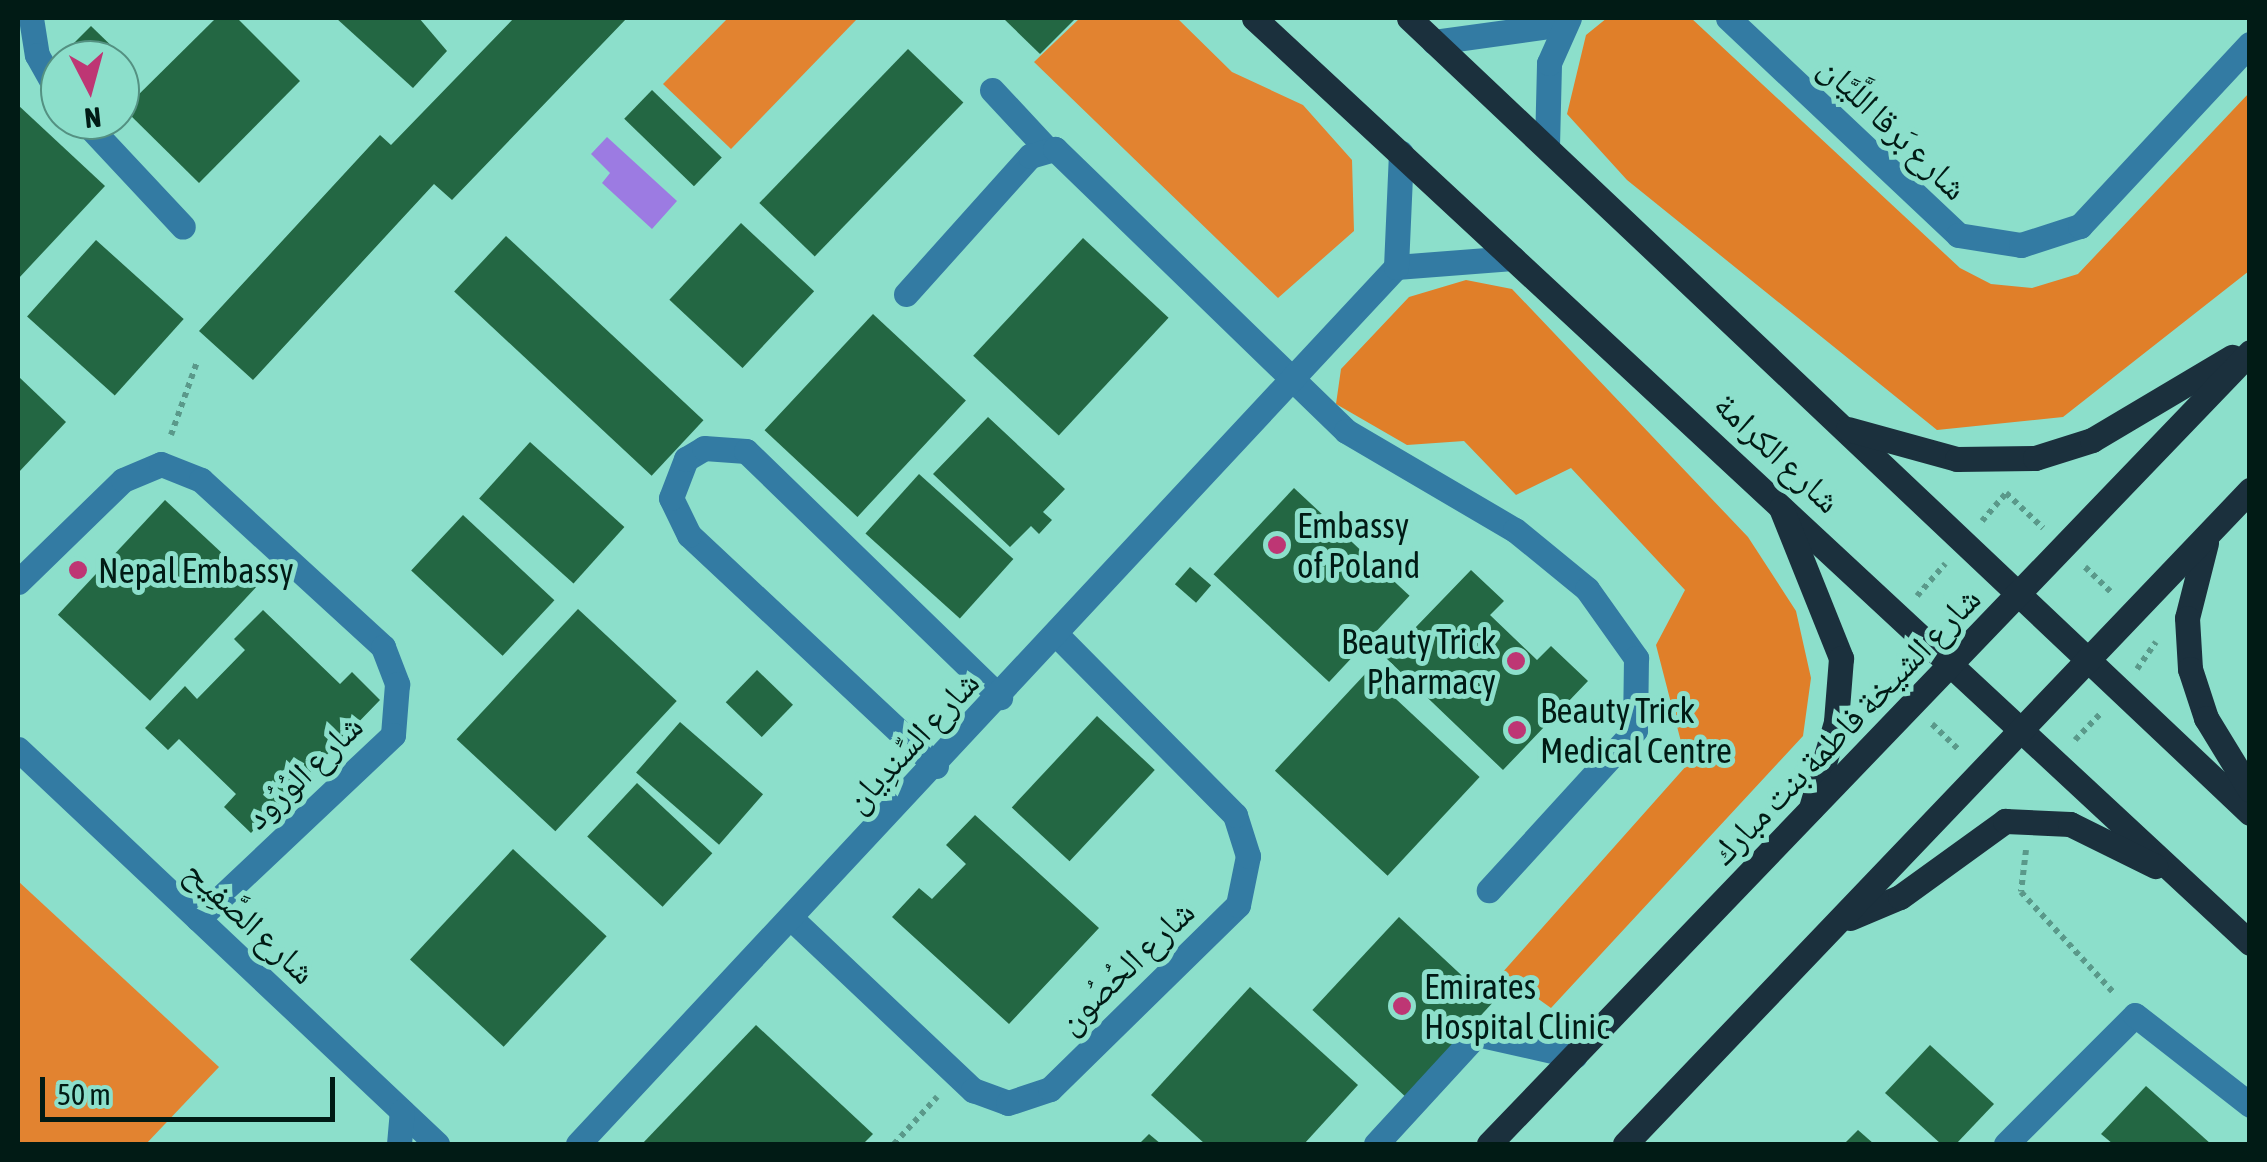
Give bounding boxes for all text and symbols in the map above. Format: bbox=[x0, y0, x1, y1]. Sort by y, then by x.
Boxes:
north arrow bbox=[40, 40, 140, 140]
street label: شارع بَرقا اللَّيَّان bbox=[1811, 46, 1977, 208]
text: N bbox=[83, 101, 103, 135]
street label: شارع الكرامة bbox=[1706, 383, 1850, 521]
place label: Embassy of Poland bbox=[1297, 504, 1420, 586]
marker: Embassy of Poland bbox=[1266, 534, 1288, 556]
place label: Nepal Embassy bbox=[98, 549, 294, 591]
marker: Nepal Embassy bbox=[67, 559, 89, 581]
street label: شارع الشيخة فاطمة بنت مبارك bbox=[1701, 577, 1989, 873]
place label: Beauty Trick Pharmacy bbox=[1341, 620, 1496, 702]
marker: Beauty Trick Pharmacy bbox=[1505, 650, 1527, 672]
street label: شارع السِّندِيان bbox=[835, 661, 987, 821]
place label: Beauty Trick Medical Centre bbox=[1540, 689, 1732, 771]
street label: شارع الوُرُود bbox=[235, 705, 371, 837]
marker: Beauty Trick Medical Centre bbox=[1504, 717, 1530, 743]
street label: شارع الصَّفِيح bbox=[177, 850, 325, 992]
street label: شارع الحُصُون bbox=[1048, 890, 1202, 1042]
place label: Emirates Hospital Clinic bbox=[1424, 965, 1609, 1047]
marker: Emirates Hospital Clinic bbox=[1389, 993, 1415, 1019]
scale bar bbox=[45, 1057, 340, 1119]
text: 50 m bbox=[57, 1077, 111, 1111]

